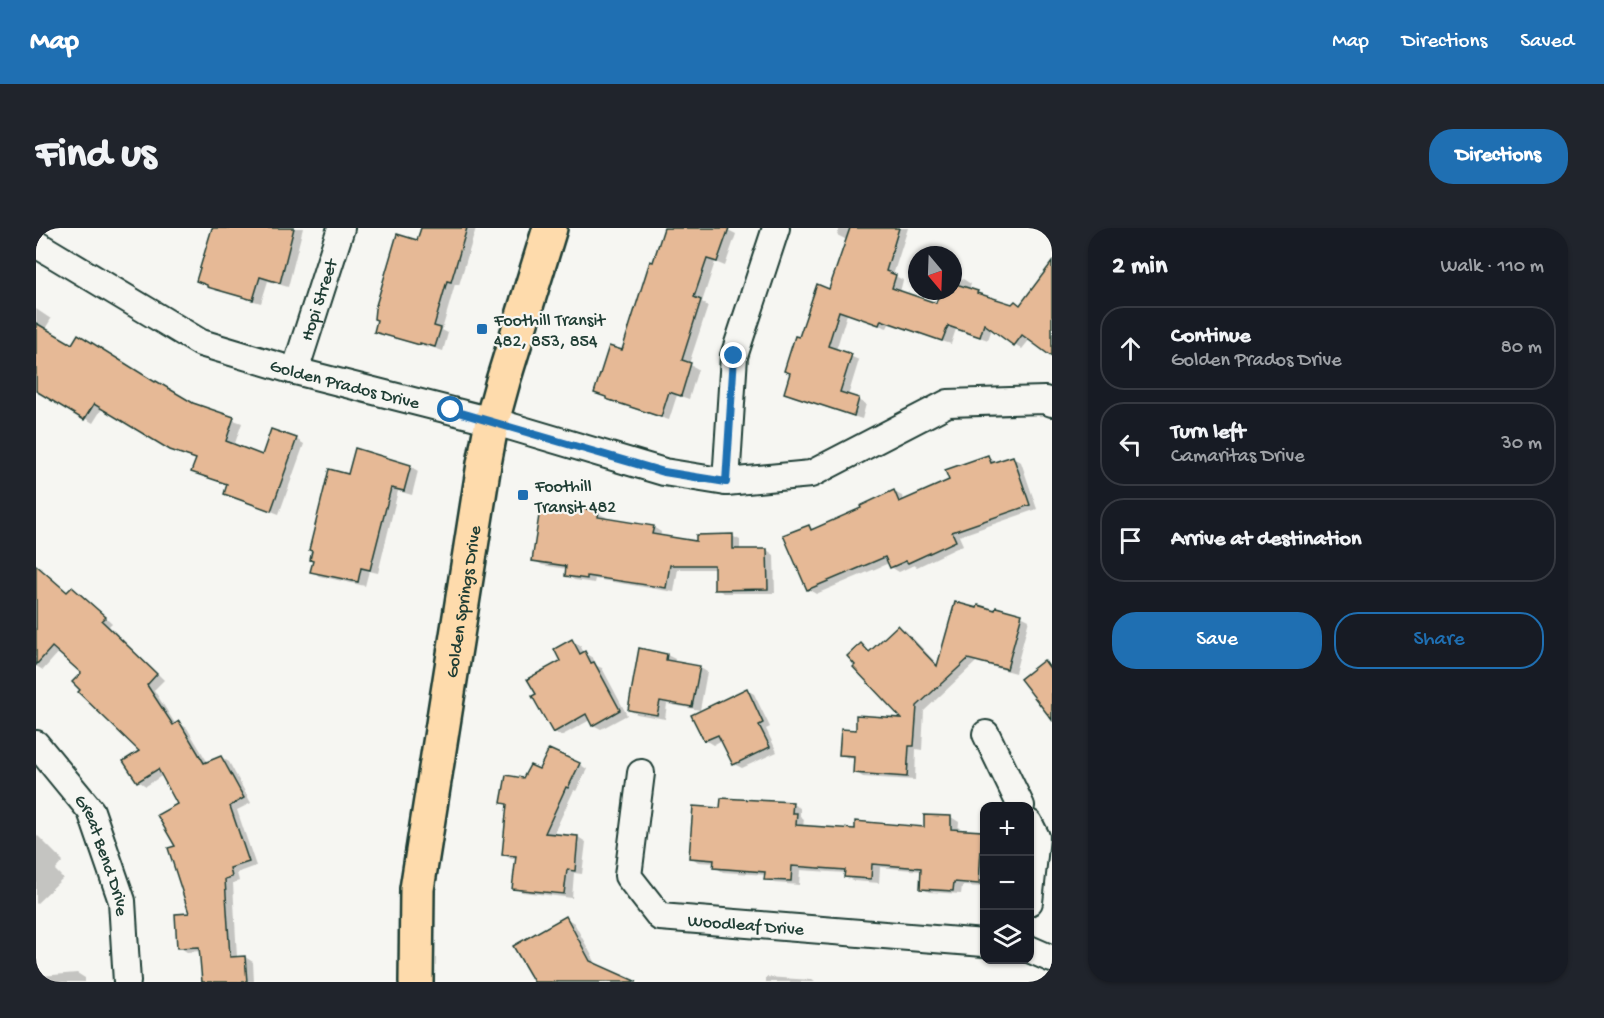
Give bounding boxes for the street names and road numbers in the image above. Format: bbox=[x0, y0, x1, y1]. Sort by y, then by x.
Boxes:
street label: Hopi Street bbox=[297, 255, 344, 344]
street label: Golden Prados Drive bbox=[267, 356, 422, 415]
street label: Golden Springs Drive bbox=[442, 524, 487, 680]
street label: Great Bend Drive bbox=[69, 791, 131, 917]
street label: Woodleaf Drive bbox=[687, 911, 805, 942]

